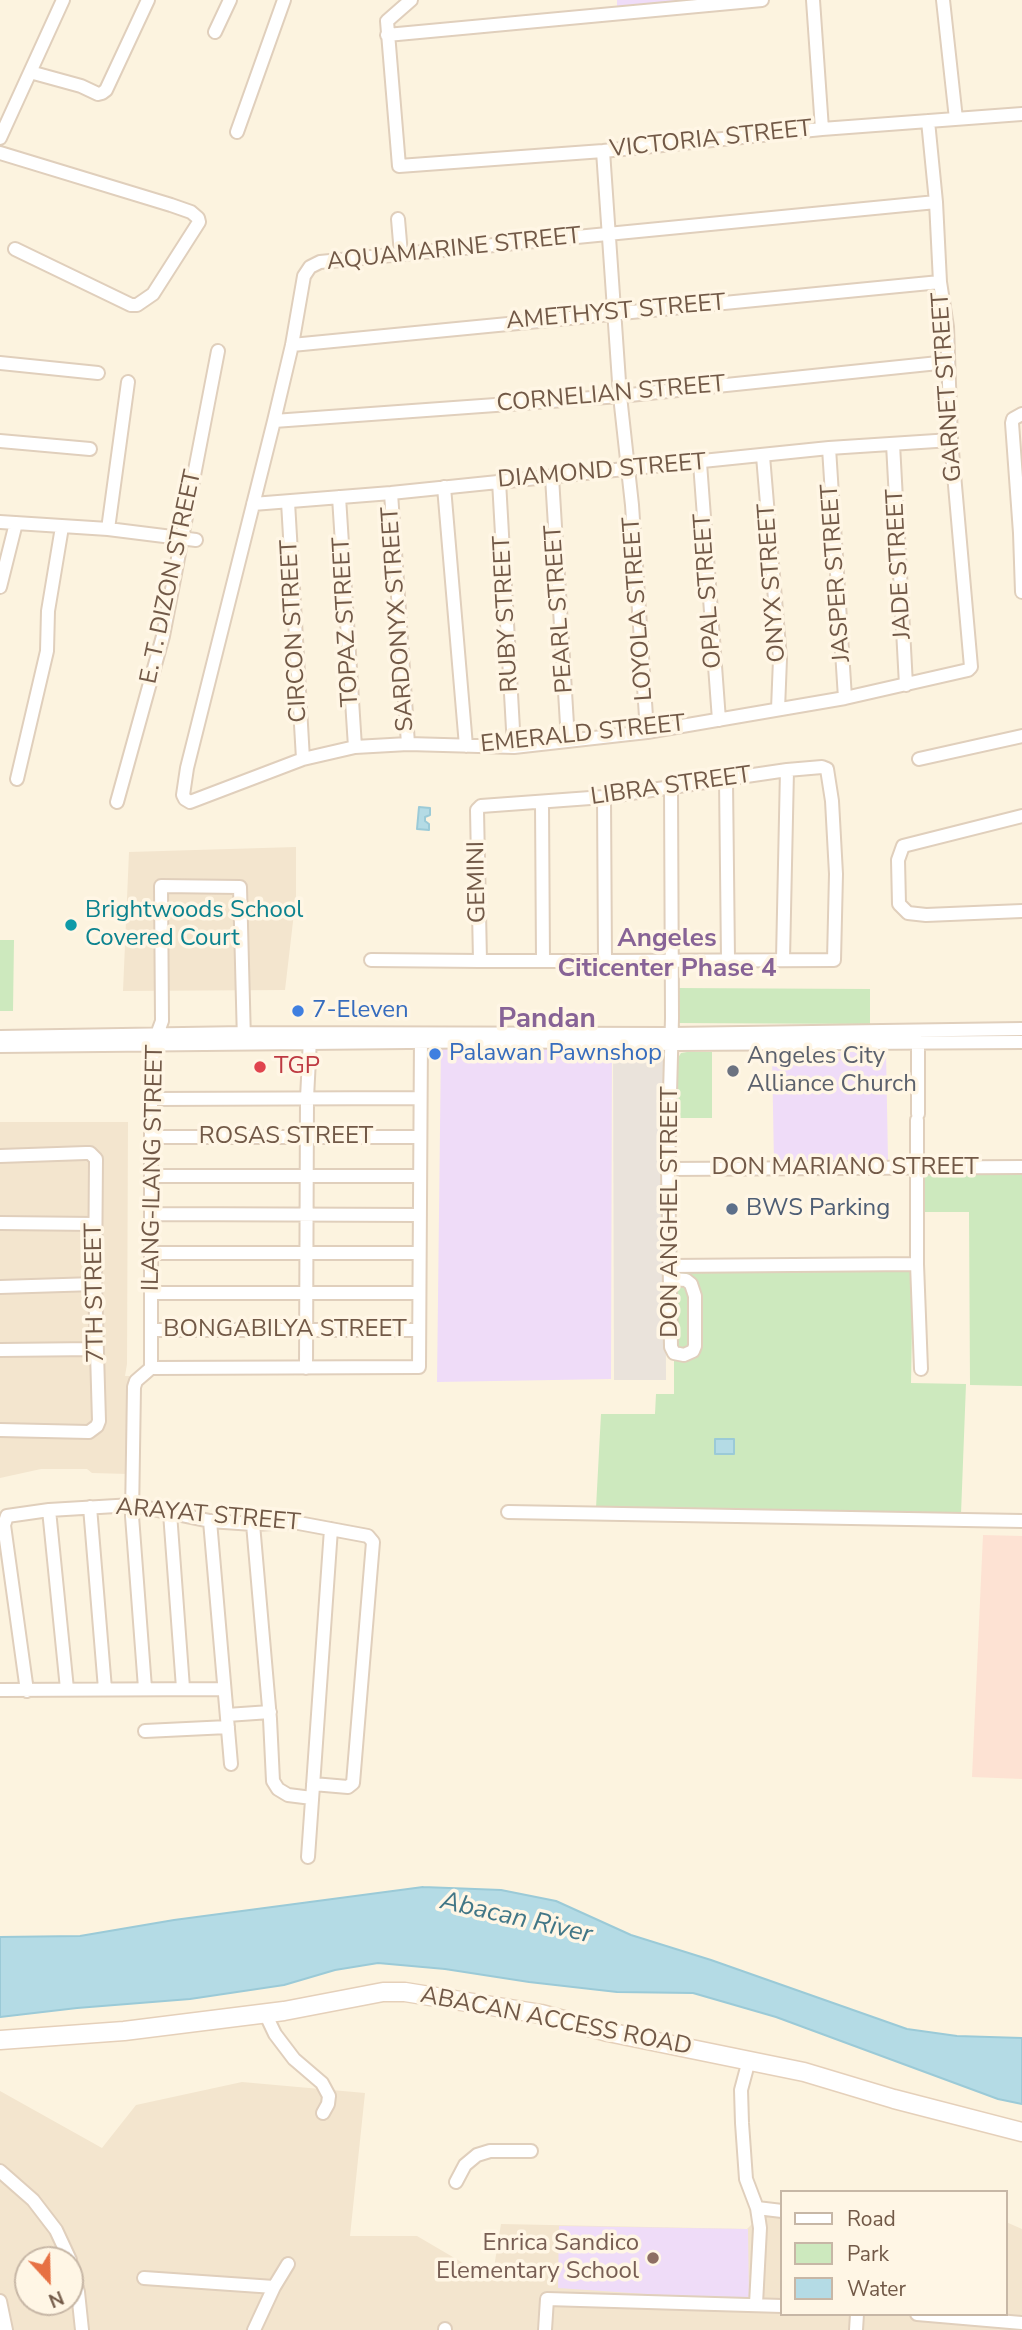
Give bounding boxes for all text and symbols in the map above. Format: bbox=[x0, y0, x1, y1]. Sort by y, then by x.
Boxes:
street label: VICTORIA STREET bbox=[608, 115, 814, 165]
street label: AQUAMARINE STREET bbox=[325, 222, 583, 278]
street label: AMETHYST STREET bbox=[505, 289, 727, 337]
street label: GARNET STREET bbox=[927, 291, 969, 483]
street label: CORNELIAN STREET bbox=[495, 371, 727, 419]
street label: DIAMOND STREET bbox=[497, 449, 707, 495]
street label: E. T. DIZON STREET bbox=[135, 468, 209, 686]
street label: JASPER STREET bbox=[816, 483, 858, 663]
street label: JADE STREET bbox=[882, 488, 918, 640]
street label: ONYX STREET bbox=[753, 503, 793, 663]
street label: SARDONYX STREET bbox=[377, 506, 421, 732]
street label: OPAL STREET bbox=[689, 512, 729, 670]
street label: LOYOLA STREET bbox=[618, 516, 660, 702]
street label: PEARL STREET bbox=[540, 524, 580, 694]
street label: RUBY STREET bbox=[489, 535, 525, 693]
street label: TOPAZ STREET bbox=[328, 536, 366, 708]
street label: CIRCON STREET bbox=[276, 539, 314, 723]
street label: EMERALD STREET bbox=[479, 710, 687, 760]
street label: LIBRA STREET bbox=[589, 761, 753, 813]
street label: GEMINI bbox=[463, 841, 493, 923]
place label: Brightwoods School Covered Court bbox=[85, 897, 303, 953]
marker: Brightwoods School Covered Court bbox=[63, 917, 79, 933]
district label: Angeles Citicenter Phase 4 bbox=[557, 924, 777, 986]
place label: 7-Eleven bbox=[312, 997, 409, 1025]
marker: 7-Eleven bbox=[290, 1003, 306, 1019]
district label: Pandan bbox=[498, 1003, 596, 1037]
place label: Palawan Pawnshop bbox=[449, 1040, 662, 1068]
place label: Angeles City Alliance Church bbox=[747, 1043, 917, 1099]
street label: ILANG-ILANG STREET bbox=[137, 1045, 171, 1291]
marker: Palawan Pawnshop bbox=[427, 1046, 443, 1062]
place label: TGP bbox=[274, 1053, 320, 1081]
marker: TGP bbox=[252, 1059, 268, 1075]
marker: Angeles City Alliance Church bbox=[725, 1063, 741, 1079]
street label: DON ANGHEL STREET bbox=[657, 1086, 685, 1338]
street label: ROSAS STREET bbox=[199, 1123, 373, 1151]
street label: DON MARIANO STREET bbox=[711, 1154, 979, 1182]
place label: BWS Parking bbox=[746, 1195, 890, 1223]
marker: BWS Parking bbox=[724, 1201, 740, 1217]
street label: 7TH STREET bbox=[80, 1223, 112, 1363]
street label: BONGABILYA STREET bbox=[163, 1316, 407, 1344]
street label: ARAYAT STREET bbox=[114, 1494, 302, 1538]
water label: Abacan River bbox=[437, 1886, 595, 1952]
street label: ABACAN ACCESS ROAD bbox=[418, 1982, 694, 2062]
legend bbox=[780, 2190, 1008, 2316]
text: Road bbox=[847, 2205, 896, 2233]
place label: Enrica Sandico Elementary School bbox=[436, 2230, 639, 2286]
text: Park bbox=[847, 2240, 889, 2268]
north arrow bbox=[14, 2246, 84, 2316]
marker: Enrica Sandico Elementary School bbox=[645, 2250, 661, 2266]
text: Water bbox=[847, 2275, 906, 2303]
text: N bbox=[45, 2284, 68, 2313]

